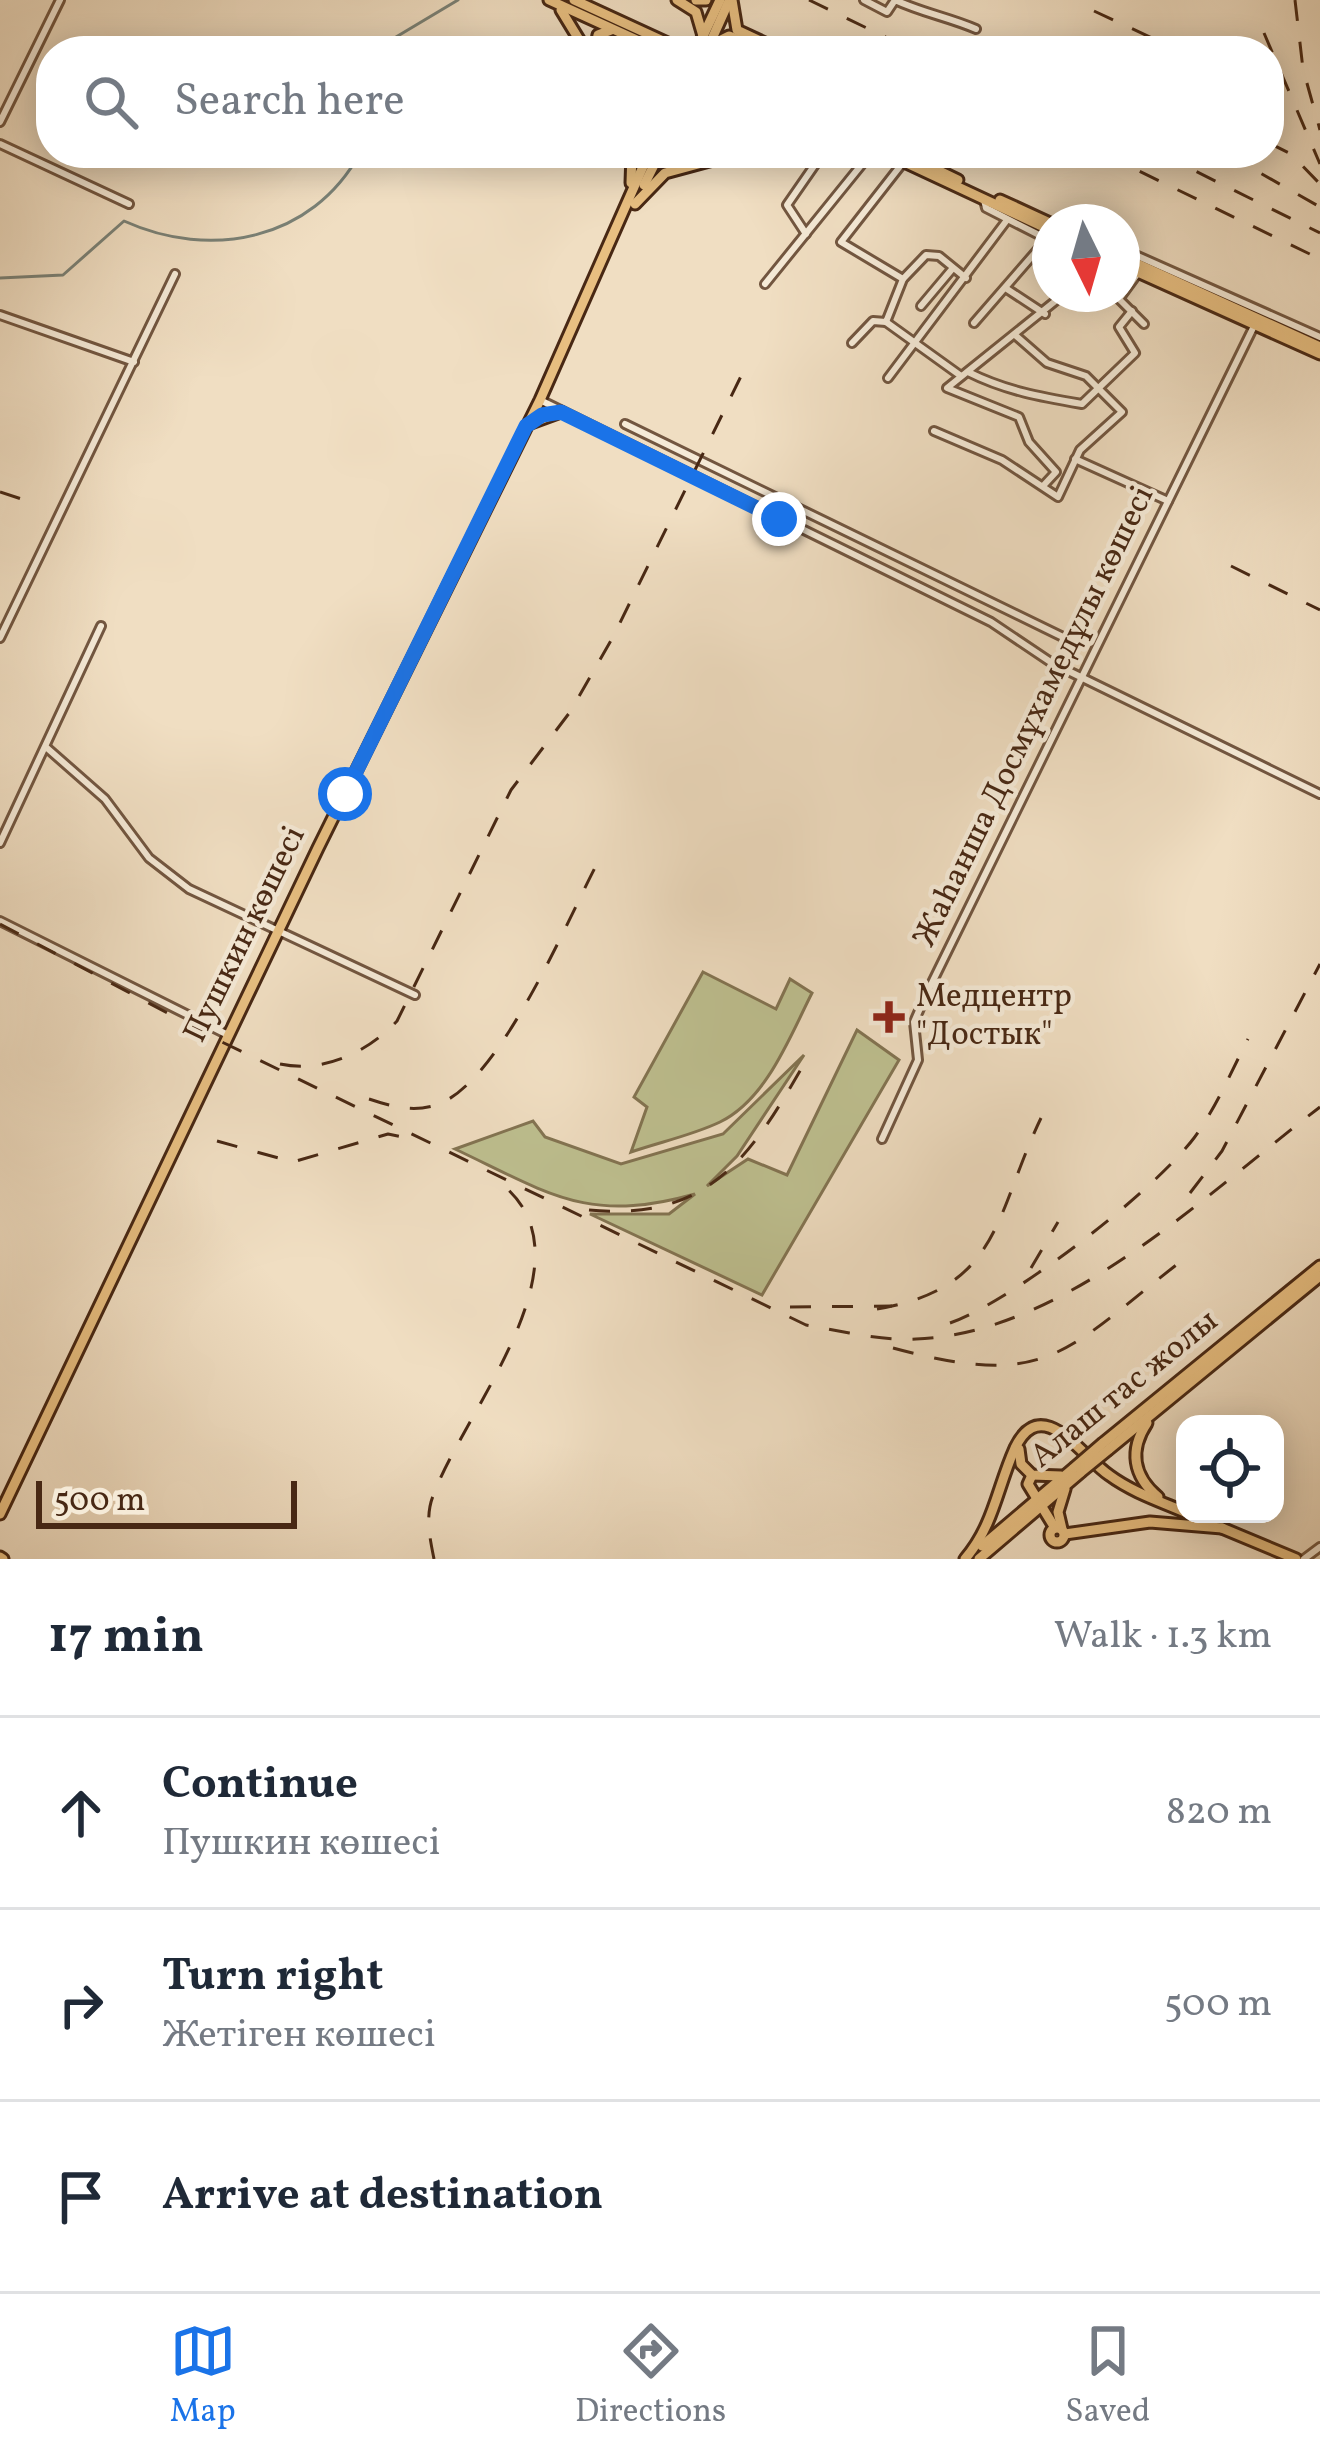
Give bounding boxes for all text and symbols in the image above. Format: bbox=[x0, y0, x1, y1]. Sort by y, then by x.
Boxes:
search box bbox=[36, 36, 1284, 168]
icon: search bbox=[78, 69, 144, 135]
text: Search here bbox=[174, 71, 405, 134]
north arrow bbox=[1032, 204, 1140, 312]
street label: Жаһанша Досмұхамедұлы көшесі bbox=[903, 479, 1167, 955]
route end bbox=[752, 492, 806, 546]
route start bbox=[318, 767, 372, 821]
street label: Пушкин көшесі bbox=[174, 819, 318, 1051]
place label: Медцентр "Достык" bbox=[916, 975, 1072, 1059]
marker: Медцентр "Достык" bbox=[873, 1001, 905, 1033]
street label: Алаш тас жолы bbox=[1021, 1300, 1229, 1480]
map controls bbox=[1176, 1415, 1284, 1523]
button: locate bbox=[1176, 1415, 1284, 1523]
scale bar bbox=[36, 1475, 297, 1528]
text: 500 m bbox=[54, 1479, 145, 1525]
text: 17 min bbox=[48, 1602, 204, 1673]
text: Walk · 1.3 km bbox=[1054, 1610, 1272, 1664]
text: Continue bbox=[162, 1754, 358, 1817]
icon: ahead bbox=[48, 1780, 114, 1846]
text: 820 m bbox=[1166, 1786, 1272, 1840]
text: Пушкин көшесі bbox=[162, 1817, 440, 1871]
text: Turn right bbox=[162, 1946, 383, 2009]
icon: right bbox=[48, 1972, 114, 2038]
text: 500 m bbox=[1164, 1978, 1272, 2032]
text: Жетіген көшесі bbox=[162, 2009, 436, 2063]
icon: arrive bbox=[48, 2164, 114, 2230]
text: Arrive at destination bbox=[162, 2165, 603, 2228]
tab: Map bbox=[170, 2318, 236, 2436]
tab: Directions bbox=[575, 2318, 726, 2436]
tab: Saved bbox=[1065, 2318, 1150, 2436]

